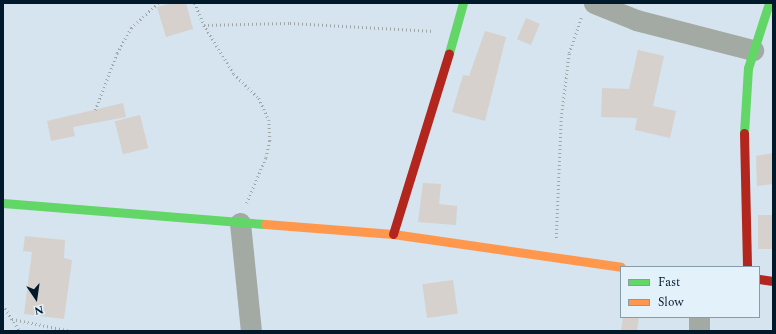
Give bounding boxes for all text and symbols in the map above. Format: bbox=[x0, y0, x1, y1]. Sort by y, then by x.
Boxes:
legend bbox=[620, 266, 760, 318]
text: Fast bbox=[658, 273, 680, 292]
north arrow bbox=[16, 278, 56, 318]
text: Slow bbox=[658, 293, 683, 312]
text: N bbox=[33, 301, 45, 319]

